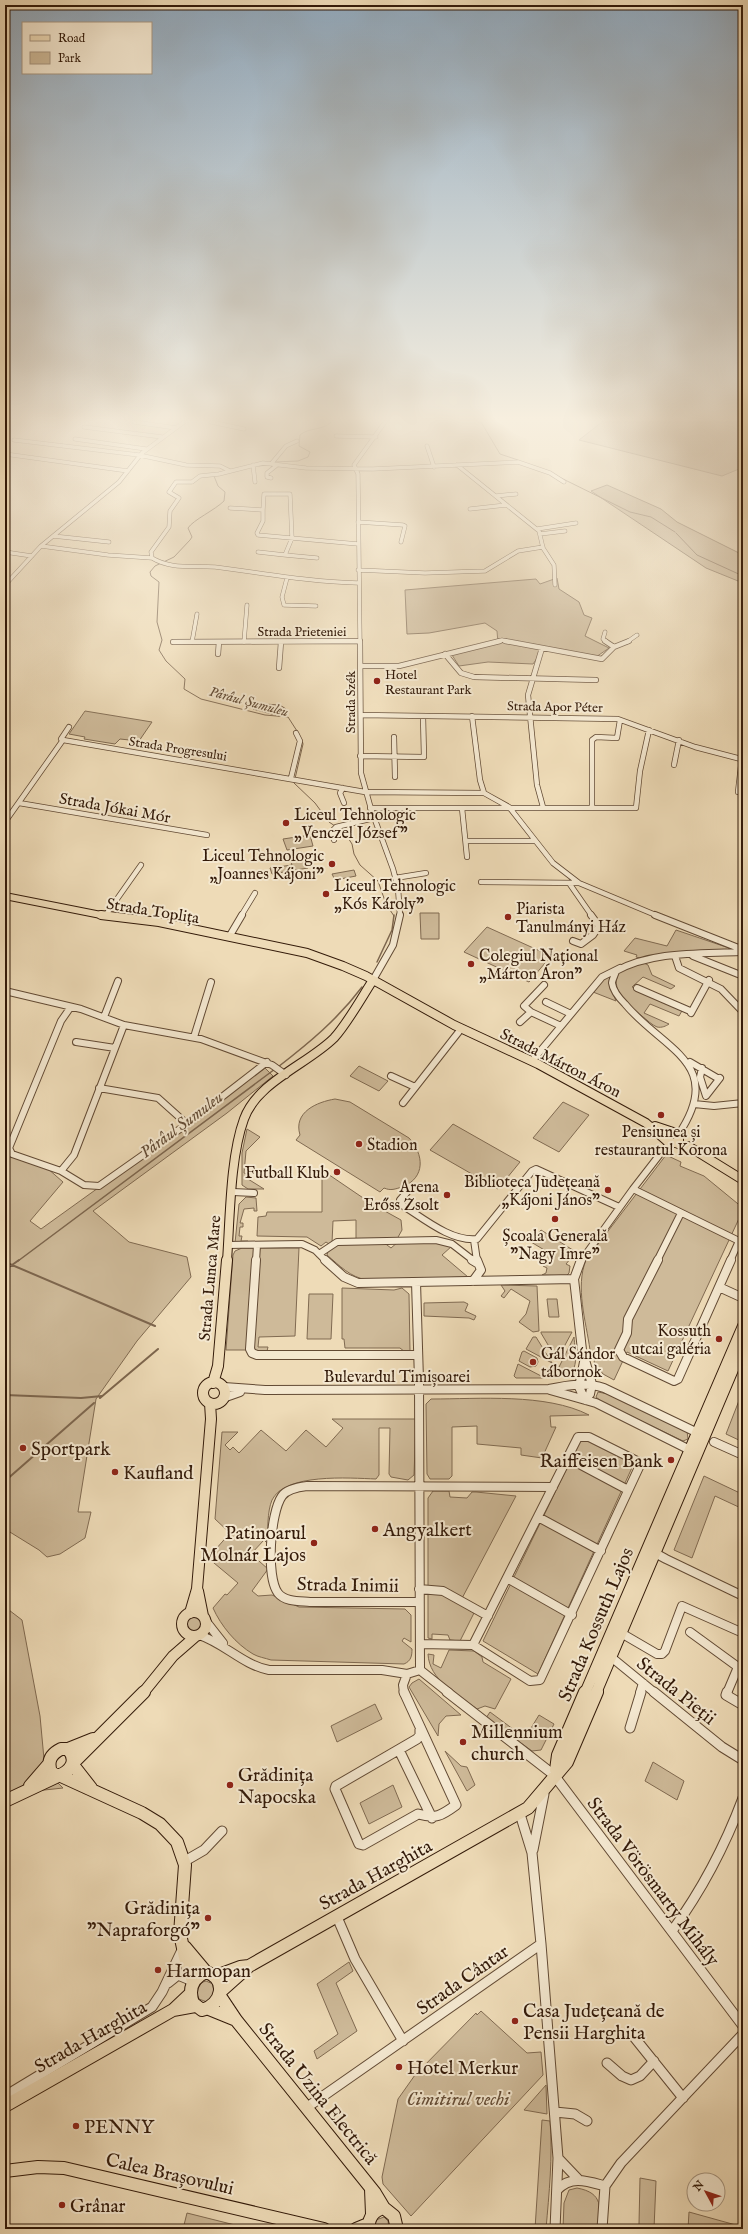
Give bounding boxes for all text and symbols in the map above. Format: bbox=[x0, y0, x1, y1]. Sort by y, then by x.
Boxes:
legend bbox=[22, 22, 152, 74]
text: Road bbox=[58, 31, 86, 46]
text: Park bbox=[58, 51, 81, 66]
street label: Strada Prieteniei bbox=[258, 624, 347, 641]
place label: Hotel Restaurant Park bbox=[385, 667, 473, 699]
street label: Strada Szék bbox=[343, 670, 360, 733]
marker: Hotel Restaurant Park bbox=[372, 676, 382, 686]
water label: Pârâul Șumuleu bbox=[207, 683, 290, 721]
street label: Strada Apor Péter bbox=[507, 698, 603, 717]
street label: Strada Progresului bbox=[128, 733, 229, 766]
street label: Strada Jókai Mór bbox=[57, 789, 172, 829]
place label: Liceul Tehnologic „Venczel József” bbox=[294, 806, 416, 844]
marker: Liceul Tehnologic „Venczel József” bbox=[281, 818, 291, 828]
place label: Liceul Tehnologic „Joannes Kájoni” bbox=[202, 847, 324, 885]
marker: Liceul Tehnologic „Joannes Kájoni” bbox=[327, 859, 337, 869]
place label: Liceul Tehnologic „Kós Károly” bbox=[334, 877, 456, 915]
marker: Liceul Tehnologic „Kós Károly” bbox=[321, 889, 331, 899]
street label: Strada Toplița bbox=[105, 895, 201, 929]
place label: Piarista Tanulmányi Ház bbox=[516, 900, 626, 938]
marker: Piarista Tanulmányi Ház bbox=[503, 912, 513, 922]
place label: Colegiul Național „Márton Áron” bbox=[479, 947, 599, 985]
marker: Colegiul Național „Márton Áron” bbox=[466, 959, 476, 969]
street label: Strada Márton Áron bbox=[496, 1023, 625, 1103]
water label: Pârâul Șumuleu bbox=[136, 1087, 228, 1163]
marker: Pensiunea și restaurantul Korona bbox=[656, 1110, 666, 1120]
place label: Pensiunea și restaurantul Korona bbox=[595, 1123, 727, 1161]
place label: Stadion bbox=[367, 1136, 418, 1156]
marker: Stadion bbox=[354, 1139, 364, 1149]
place label: Futball Klub bbox=[245, 1164, 329, 1184]
marker: Futball Klub bbox=[332, 1167, 342, 1177]
place label: Biblioteca Județeană „Kájoni János” bbox=[464, 1173, 600, 1211]
place label: Arena Erőss Zsolt bbox=[363, 1178, 440, 1216]
marker: Biblioteca Județeană „Kájoni János” bbox=[603, 1185, 613, 1195]
marker: Arena Erőss Zsolt bbox=[442, 1190, 452, 1200]
marker: Școala Generală "Nagy Imre" bbox=[550, 1214, 560, 1224]
street label: Strada Lunca Mare bbox=[196, 1215, 226, 1342]
place label: Școala Generală "Nagy Imre" bbox=[502, 1227, 608, 1265]
place label: Kossuth utcai galéria bbox=[631, 1322, 711, 1360]
marker: Kossuth utcai galéria bbox=[714, 1334, 724, 1344]
place label: Gál Sándor tábornok bbox=[541, 1345, 615, 1383]
marker: Gál Sándor tábornok bbox=[528, 1357, 538, 1367]
street label: Bulevardul Timișoarei bbox=[324, 1368, 470, 1388]
place label: Sportpark bbox=[31, 1438, 111, 1462]
marker: Sportpark bbox=[18, 1443, 28, 1453]
place label: Raiffeisen Bank bbox=[540, 1450, 664, 1474]
marker: Raiffeisen Bank bbox=[666, 1455, 676, 1465]
place label: Kaufland bbox=[123, 1462, 194, 1486]
marker: Kaufland bbox=[110, 1467, 120, 1477]
place label: Angyalkert bbox=[382, 1519, 472, 1543]
place label: Patinoarul Molnár Lajos bbox=[200, 1522, 307, 1568]
marker: Angyalkert bbox=[370, 1524, 380, 1534]
marker: Patinoarul Molnár Lajos bbox=[309, 1538, 319, 1548]
street label: Strada Kossuth Lajos bbox=[554, 1544, 640, 1705]
street label: Strada Inimii bbox=[297, 1573, 399, 1599]
street label: Strada Pieții bbox=[631, 1652, 720, 1731]
place label: Millennium church bbox=[471, 1721, 563, 1767]
marker: Millennium church bbox=[458, 1737, 468, 1747]
place label: Grădiniţa Napocska bbox=[238, 1764, 317, 1810]
marker: Grădiniţa Napocska bbox=[225, 1780, 235, 1790]
street label: Strada Vörösmarty Mihály bbox=[581, 1793, 724, 1972]
street label: Strada Harghita bbox=[315, 1834, 437, 1917]
place label: Grădinița "Napraforgó" bbox=[87, 1897, 201, 1943]
marker: Grădinița "Napraforgó" bbox=[203, 1913, 213, 1923]
street label: Strada Cântar bbox=[412, 1940, 514, 2021]
place label: Harmopan bbox=[166, 1960, 251, 1984]
marker: Harmopan bbox=[153, 1965, 163, 1975]
street label: Strada Harghita bbox=[31, 1996, 152, 2080]
place label: Casa Județeană de Pensii Harghita bbox=[523, 2000, 665, 2046]
marker: Casa Județeană de Pensii Harghita bbox=[510, 2016, 520, 2026]
street label: Strada Uzina Electrică bbox=[253, 2018, 383, 2171]
place label: Hotel Merkur bbox=[407, 2057, 518, 2081]
marker: Hotel Merkur bbox=[394, 2062, 404, 2072]
park label: Cimitirul vechi bbox=[407, 2088, 511, 2112]
place label: PENNY bbox=[84, 2116, 155, 2140]
marker: PENNY bbox=[71, 2121, 81, 2131]
street label: Calea Brașovului bbox=[103, 2149, 236, 2201]
north arrow bbox=[686, 2172, 726, 2212]
text: N bbox=[690, 2178, 708, 2195]
place label: Grânar bbox=[70, 2195, 126, 2219]
marker: Grânar bbox=[57, 2200, 67, 2210]

